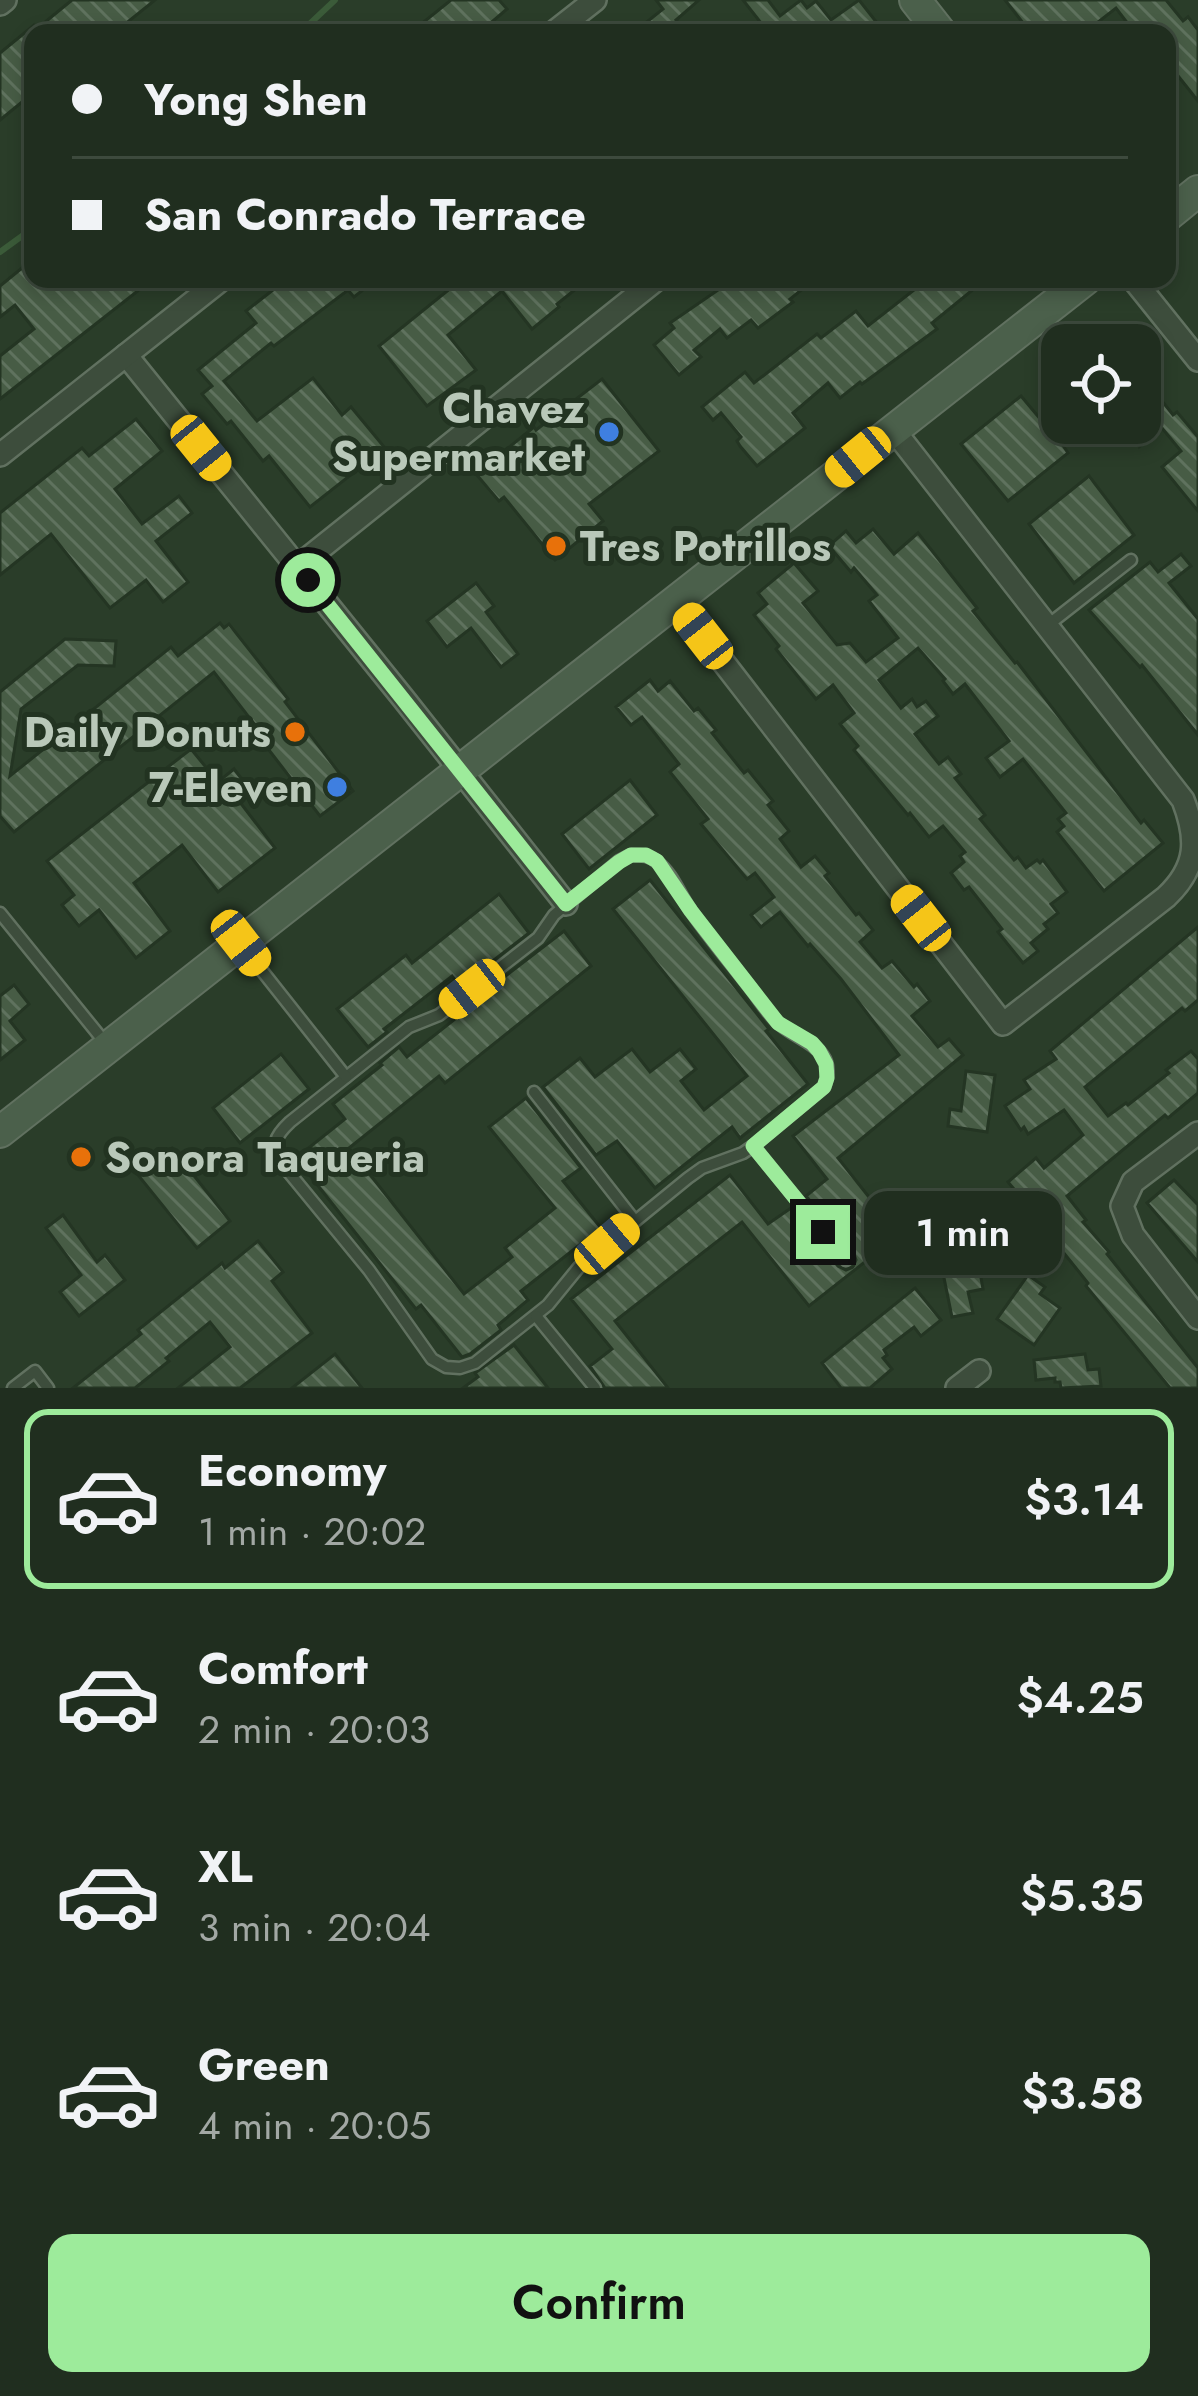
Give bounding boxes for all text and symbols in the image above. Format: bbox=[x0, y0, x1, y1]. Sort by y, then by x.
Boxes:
text: Yong Shen bbox=[144, 67, 368, 132]
text: San Conrado Terrace bbox=[144, 182, 586, 247]
map controls bbox=[1041, 324, 1161, 444]
button: locate bbox=[1041, 324, 1161, 444]
place label: Chavez Supermarket bbox=[332, 378, 586, 487]
car bbox=[164, 409, 238, 487]
marker: Chavez Supermarket bbox=[596, 419, 622, 445]
car bbox=[819, 420, 897, 494]
place label: Tres Potrillos bbox=[580, 516, 831, 577]
marker: Tres Potrillos bbox=[543, 533, 569, 559]
route start bbox=[281, 553, 335, 607]
car bbox=[667, 597, 739, 675]
place label: Daily Donuts bbox=[24, 702, 271, 763]
marker: Daily Donuts bbox=[282, 719, 308, 745]
place label: 7-Eleven bbox=[149, 757, 313, 818]
marker: 7-Eleven bbox=[324, 774, 350, 800]
car bbox=[885, 879, 957, 957]
car bbox=[205, 904, 277, 982]
car bbox=[433, 953, 511, 1025]
place label: Sonora Taqueria bbox=[105, 1127, 425, 1188]
marker: Sonora Taqueria bbox=[68, 1144, 94, 1170]
callout: 1 min bbox=[865, 1190, 1063, 1274]
text: 1 min bbox=[916, 1204, 1010, 1261]
route end bbox=[796, 1205, 850, 1259]
car bbox=[568, 1207, 646, 1281]
text: Economy bbox=[198, 1438, 386, 1503]
icon: car bbox=[54, 1445, 162, 1553]
text: $3.14 bbox=[1024, 1467, 1144, 1532]
text: 1 min · 20:02 bbox=[198, 1503, 426, 1560]
text: Comfort bbox=[198, 1636, 368, 1701]
icon: car bbox=[54, 1643, 162, 1751]
text: $4.25 bbox=[1016, 1665, 1144, 1730]
text: 2 min · 20:03 bbox=[198, 1701, 430, 1758]
text: XL bbox=[198, 1834, 253, 1899]
icon: car bbox=[54, 1841, 162, 1949]
text: $5.35 bbox=[1020, 1863, 1144, 1928]
text: 3 min · 20:04 bbox=[198, 1899, 431, 1956]
text: Green bbox=[198, 2032, 330, 2097]
icon: car bbox=[54, 2039, 162, 2147]
text: $3.58 bbox=[1021, 2061, 1144, 2126]
text: 4 min · 20:05 bbox=[198, 2097, 431, 2154]
button: Confirm bbox=[48, 2234, 1150, 2372]

